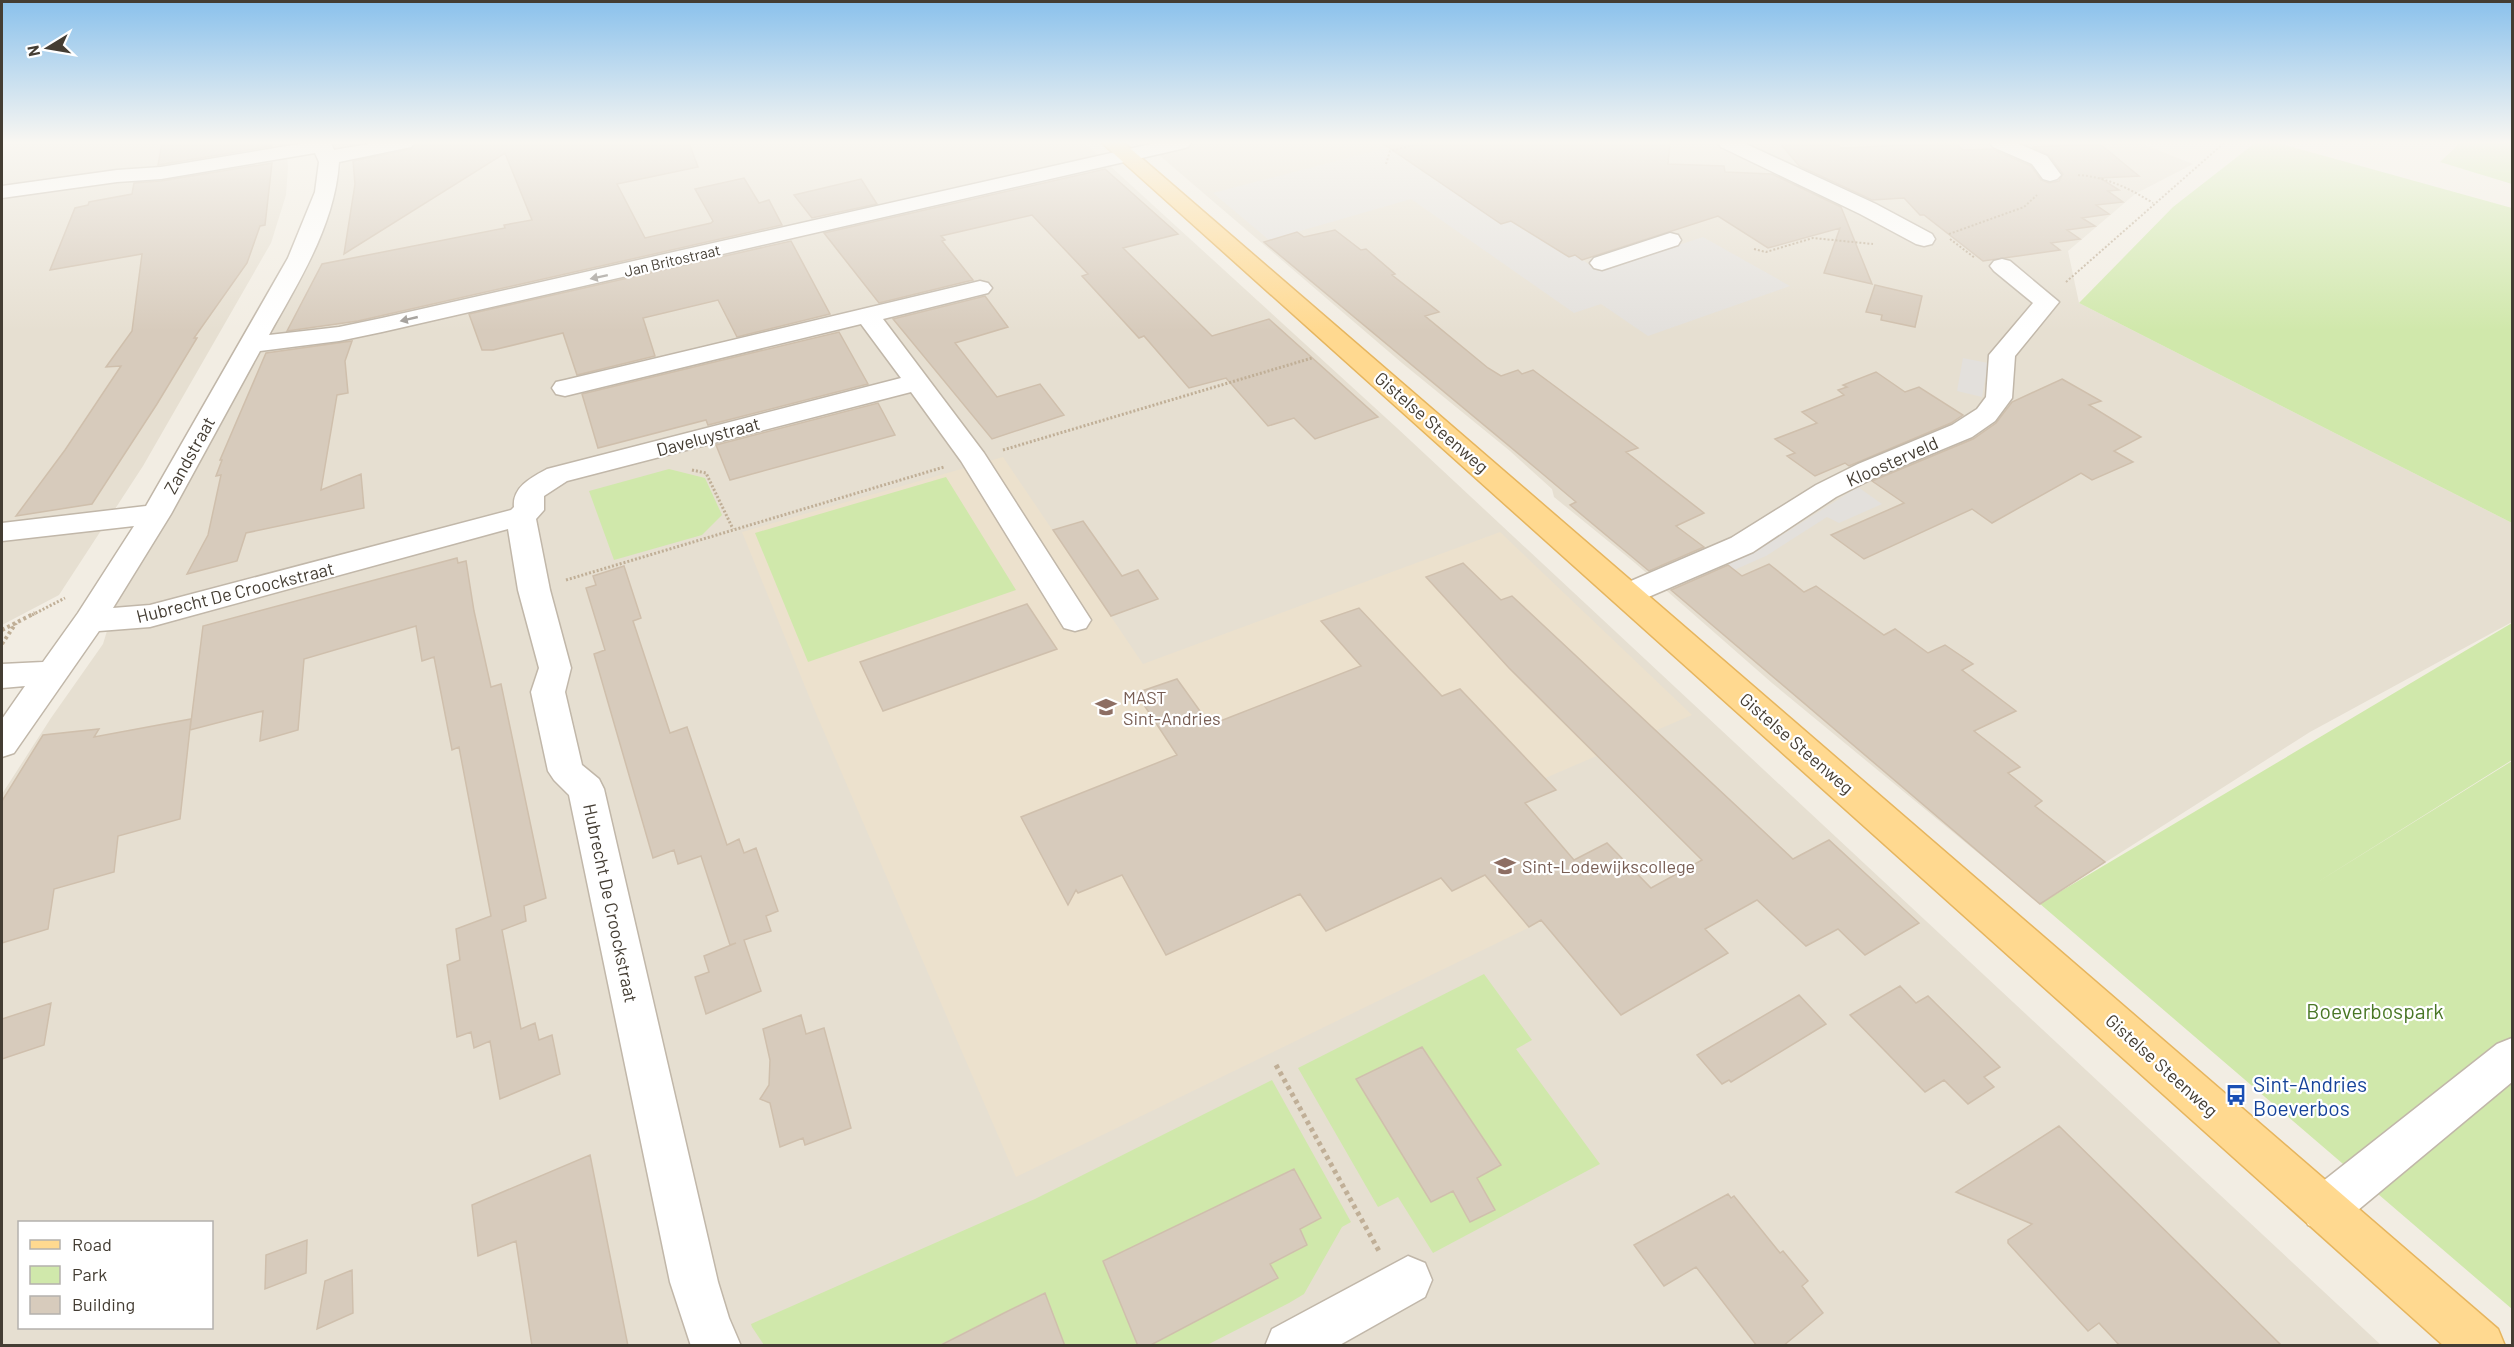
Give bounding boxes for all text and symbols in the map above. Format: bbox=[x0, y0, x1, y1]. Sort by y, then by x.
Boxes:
north arrow bbox=[18, 18, 78, 78]
text: N bbox=[22, 44, 43, 58]
street label: Jan Britostraat bbox=[622, 240, 722, 280]
one-way arrow bbox=[589, 273, 608, 282]
one-way arrow bbox=[399, 315, 418, 324]
street label: Gistelse Steenweg bbox=[1371, 367, 1493, 477]
street label: Zandstraat bbox=[159, 412, 219, 498]
street label: Daveluystraat bbox=[654, 412, 762, 460]
street label: Kloosterveld bbox=[1843, 431, 1941, 491]
street label: Hubrecht De Croockstraat bbox=[134, 557, 336, 627]
place label: MAST Sint-Andries bbox=[1123, 686, 1221, 729]
street label: Gistelse Steenweg bbox=[1736, 688, 1858, 798]
school or university icon: MAST Sint-Andries bbox=[1094, 695, 1118, 719]
street label: Hubrecht De Croockstraat bbox=[579, 802, 643, 1004]
school or university icon: Sint-Lodewijkscollege bbox=[1493, 854, 1517, 878]
place label: Sint-Lodewijkscollege bbox=[1522, 855, 1695, 877]
park label: Boeverbospark bbox=[2306, 998, 2444, 1023]
street label: Gistelse Steenweg bbox=[2101, 1009, 2223, 1121]
place label: Sint-Andries Boeverbos bbox=[2253, 1071, 2367, 1120]
bus stop icon: Sint-Andries Boeverbos bbox=[2224, 1083, 2248, 1107]
legend bbox=[18, 1221, 213, 1329]
text: Road bbox=[72, 1233, 112, 1255]
text: Park bbox=[72, 1263, 107, 1285]
text: Building bbox=[72, 1293, 135, 1315]

